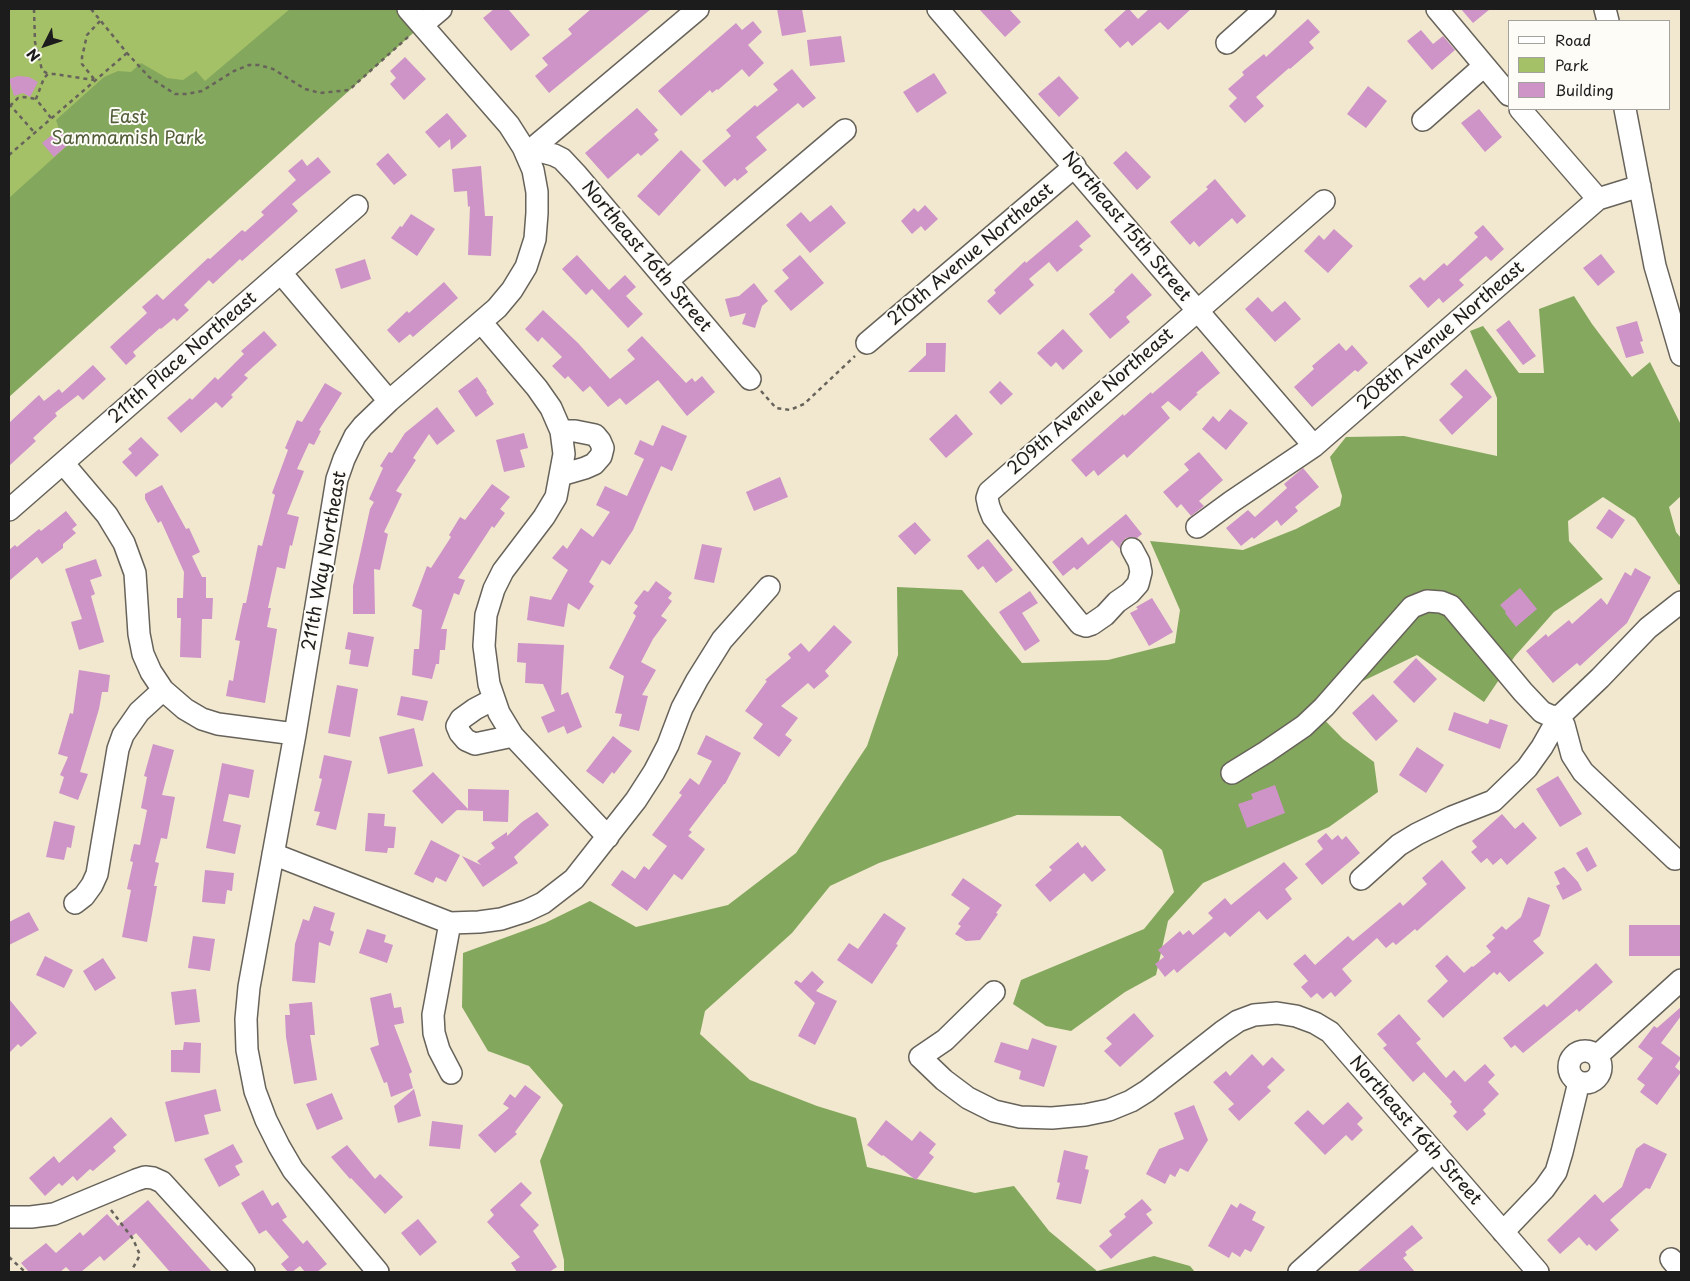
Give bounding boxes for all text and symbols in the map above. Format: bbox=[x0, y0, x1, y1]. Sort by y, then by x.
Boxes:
north arrow bbox=[20, 20, 70, 70]
legend bbox=[1508, 20, 1670, 110]
text: Road bbox=[1555, 28, 1591, 51]
text: N bbox=[22, 44, 45, 66]
text: Park bbox=[1555, 53, 1589, 76]
text: Building bbox=[1555, 78, 1614, 101]
park label: East Sammamish Park bbox=[51, 107, 205, 150]
street label: Northeast 15th Street bbox=[1057, 148, 1195, 306]
street label: Northeast 16th Street bbox=[577, 177, 715, 337]
street label: 210th Avenue Northeast bbox=[884, 179, 1058, 331]
street label: 208th Avenue Northeast bbox=[1353, 257, 1529, 415]
street label: 211th Place Northeast bbox=[104, 288, 262, 428]
street label: 209th Avenue Northeast bbox=[1004, 324, 1178, 480]
street label: 211th Way Northeast bbox=[299, 469, 351, 653]
street label: Northeast 16th Street bbox=[1344, 1052, 1486, 1210]

